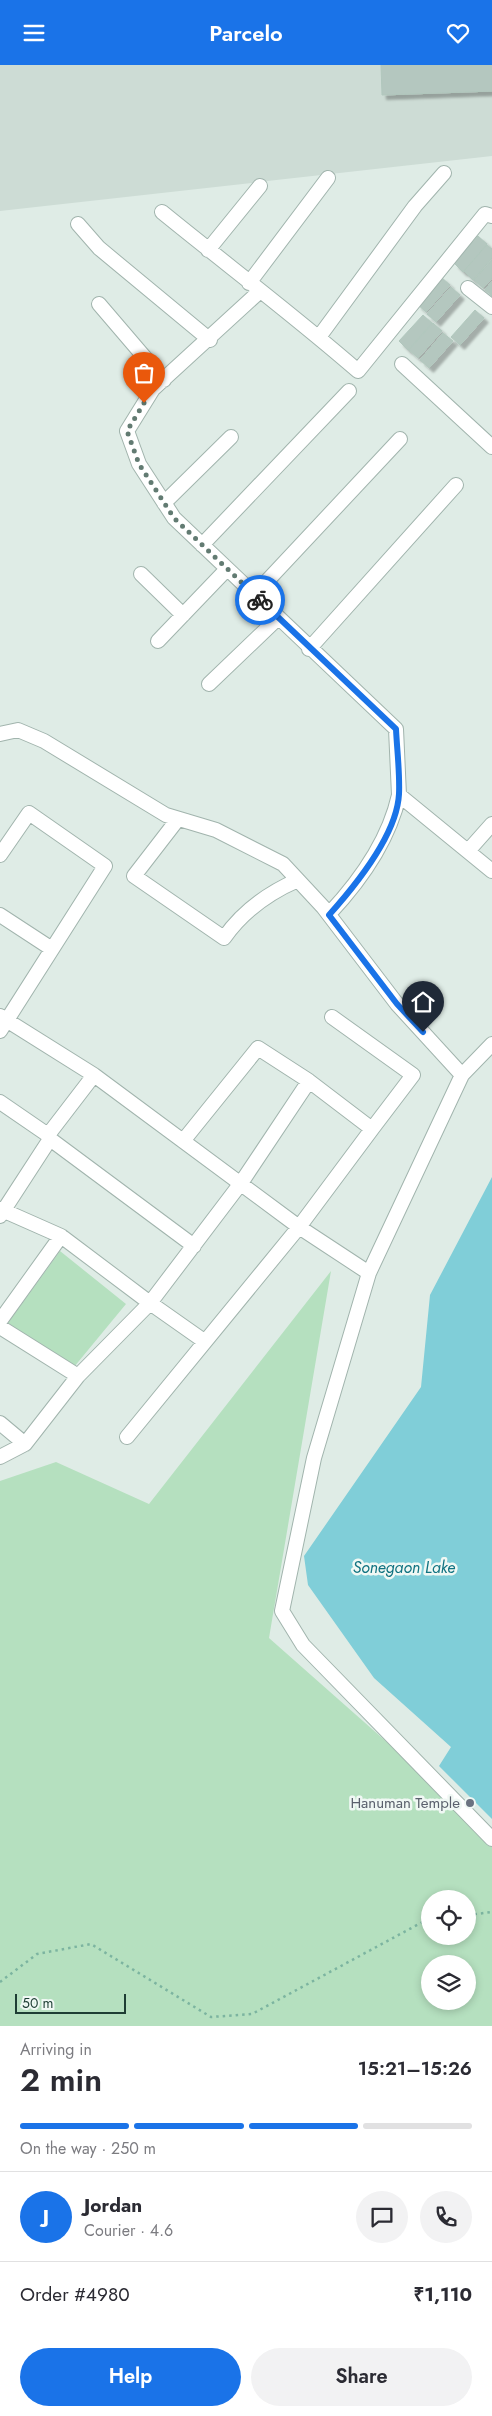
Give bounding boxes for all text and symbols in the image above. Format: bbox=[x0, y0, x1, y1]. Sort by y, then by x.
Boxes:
text: Parcelo bbox=[209, 17, 283, 49]
icon: menu bbox=[20, 19, 48, 47]
icon: heart bbox=[444, 19, 472, 47]
pin bbox=[123, 352, 165, 403]
icon: bag bbox=[130, 359, 158, 387]
courier bbox=[235, 575, 285, 625]
icon: bike bbox=[246, 586, 274, 614]
pin bbox=[402, 981, 444, 1032]
icon: home bbox=[409, 988, 437, 1016]
water label: Sonegaon Lake bbox=[353, 1556, 455, 1579]
place label: Hanuman Temple bbox=[350, 1792, 460, 1814]
marker: Hanuman Temple bbox=[464, 1797, 476, 1809]
map controls bbox=[421, 1890, 476, 2010]
button: locate bbox=[421, 1890, 476, 1945]
button: layers bbox=[421, 1955, 476, 2010]
scale bar bbox=[15, 1991, 126, 2014]
text: 50 m bbox=[22, 1993, 53, 2013]
text: Arriving in bbox=[20, 2038, 92, 2061]
text: 15:21–15:26 bbox=[358, 2055, 472, 2082]
text: 2 min bbox=[20, 2057, 102, 2103]
text: On the way · 250 m bbox=[20, 2137, 156, 2160]
button: chat bbox=[356, 2191, 408, 2243]
button: phone bbox=[420, 2191, 472, 2243]
text: Jordan bbox=[84, 2192, 142, 2219]
text: J bbox=[43, 2203, 49, 2230]
text: Courier · 4.6 bbox=[84, 2219, 173, 2242]
text: Order #4980 bbox=[20, 2281, 130, 2308]
text: ₹1,110 bbox=[413, 2281, 472, 2308]
button: Help bbox=[20, 2348, 241, 2406]
button: Share bbox=[251, 2348, 472, 2406]

